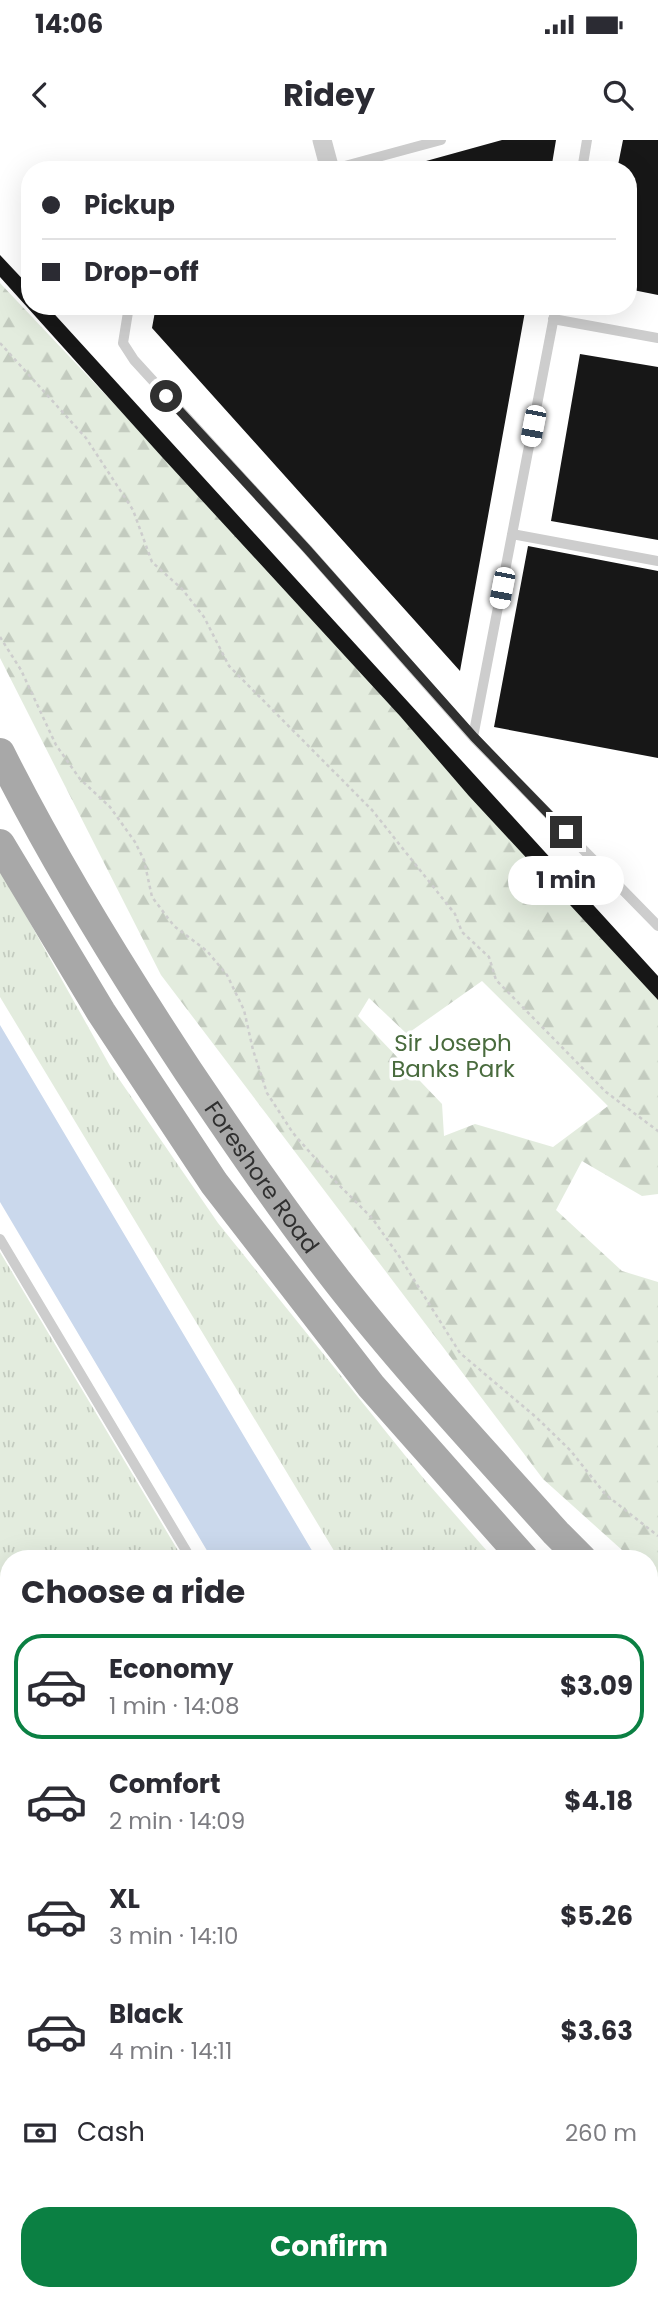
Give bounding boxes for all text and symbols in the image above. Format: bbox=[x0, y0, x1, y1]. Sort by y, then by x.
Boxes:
text: 14:06 bbox=[35, 6, 103, 42]
text: Ridey bbox=[283, 72, 375, 117]
icon: back bbox=[21, 76, 59, 114]
icon: search bbox=[599, 76, 637, 114]
text: Pickup bbox=[84, 187, 175, 223]
text: Drop-off bbox=[84, 254, 199, 290]
route start bbox=[150, 380, 182, 412]
car bbox=[519, 403, 548, 449]
car bbox=[488, 565, 517, 611]
route end bbox=[550, 816, 582, 848]
callout: 1 min bbox=[508, 856, 624, 906]
text: 1 min bbox=[536, 864, 596, 896]
park label: Sir Joseph Banks Park bbox=[391, 1027, 515, 1085]
street label: Foreshore Road bbox=[197, 1095, 327, 1260]
text: Choose a ride bbox=[21, 1569, 245, 1614]
text: Economy bbox=[109, 1651, 233, 1687]
icon: car bbox=[25, 1655, 88, 1718]
text: $3.09 bbox=[560, 1668, 633, 1704]
text: 1 min · 14:08 bbox=[109, 1690, 239, 1722]
text: Comfort bbox=[109, 1766, 221, 1802]
icon: car bbox=[25, 1770, 88, 1833]
text: $4.18 bbox=[564, 1783, 633, 1819]
text: 2 min · 14:09 bbox=[109, 1805, 245, 1837]
text: XL bbox=[109, 1881, 140, 1917]
icon: car bbox=[25, 1885, 88, 1948]
text: $5.26 bbox=[560, 1898, 633, 1934]
text: 3 min · 14:10 bbox=[109, 1920, 238, 1952]
text: Black bbox=[109, 1996, 183, 2032]
icon: car bbox=[25, 2000, 88, 2063]
text: $3.63 bbox=[561, 2013, 633, 2049]
text: 4 min · 14:11 bbox=[109, 2035, 232, 2067]
icon: cash bbox=[21, 2114, 59, 2152]
text: Cash bbox=[77, 2114, 145, 2150]
text: 260 m bbox=[565, 2117, 637, 2149]
button: Confirm bbox=[21, 2207, 637, 2287]

